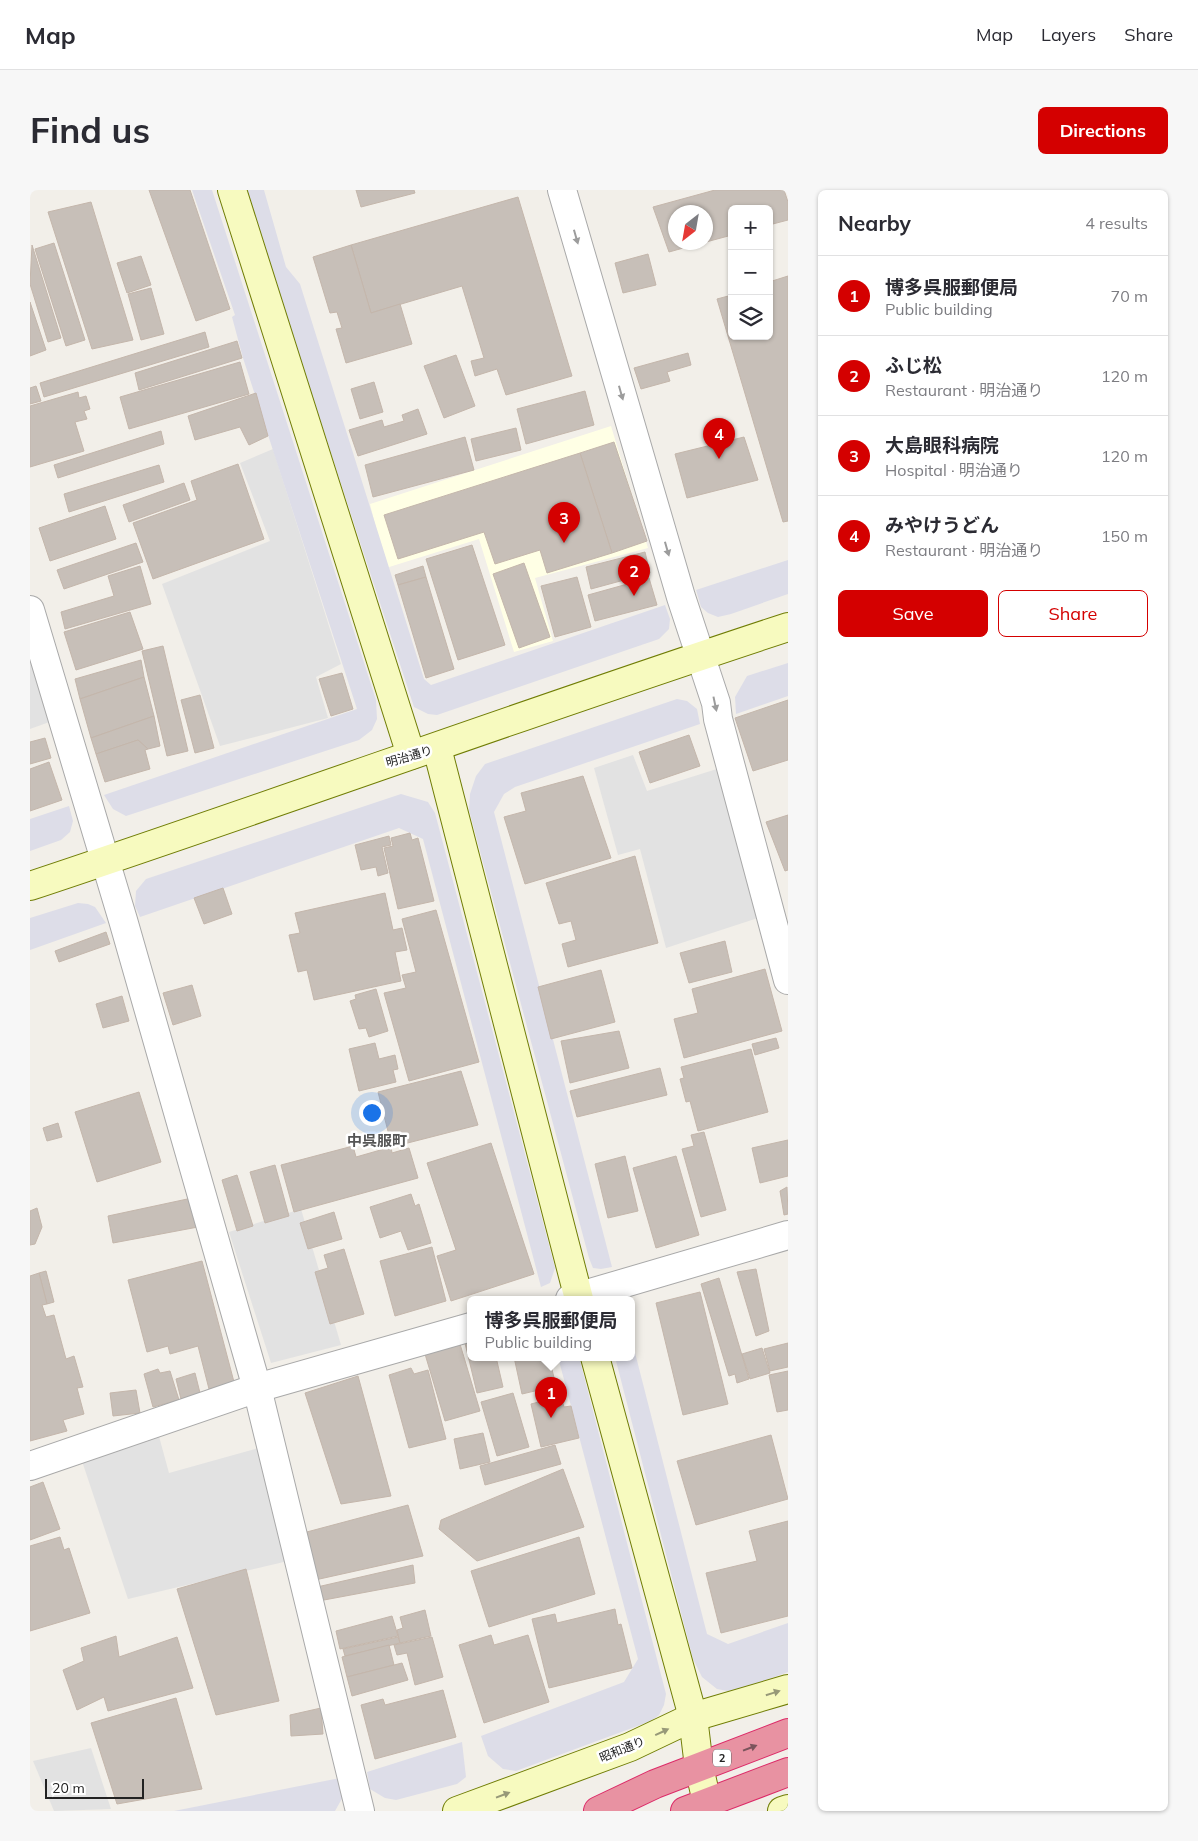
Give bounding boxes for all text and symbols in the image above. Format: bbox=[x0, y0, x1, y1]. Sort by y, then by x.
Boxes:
text: Map bbox=[25, 20, 76, 50]
text: Map bbox=[976, 23, 1013, 46]
text: Layers bbox=[1041, 23, 1096, 46]
text: Share bbox=[1124, 23, 1173, 46]
button: Directions bbox=[1038, 107, 1168, 154]
text: Find us bbox=[30, 108, 150, 152]
north arrow bbox=[668, 205, 713, 250]
map controls bbox=[728, 205, 773, 340]
button: + bbox=[728, 205, 773, 250]
text: Nearby bbox=[838, 210, 911, 236]
text: 4 results bbox=[1085, 213, 1148, 233]
one-way arrow bbox=[572, 229, 580, 244]
button: − bbox=[728, 250, 773, 295]
text: 博多呉服郵便局 bbox=[885, 275, 1018, 299]
text: 1 bbox=[849, 286, 859, 306]
text: 70 m bbox=[1111, 286, 1148, 306]
button: layers bbox=[728, 295, 773, 340]
text: Public building bbox=[885, 299, 993, 319]
text: ふじ松 bbox=[885, 353, 942, 377]
text: 2 bbox=[849, 366, 859, 386]
text: 120 m bbox=[1101, 366, 1148, 386]
text: Restaurant · 明治通り bbox=[885, 380, 1043, 400]
one-way arrow bbox=[618, 385, 626, 400]
pin: 4 bbox=[703, 418, 735, 459]
text: 大島眼科病院 bbox=[885, 433, 999, 457]
text: 3 bbox=[849, 446, 859, 466]
text: 120 m bbox=[1101, 446, 1148, 466]
text: Hospital · 明治通り bbox=[885, 460, 1023, 480]
pin: 3 bbox=[548, 502, 580, 543]
text: みやけうどん bbox=[885, 513, 999, 537]
text: 4 bbox=[849, 526, 859, 546]
text: 150 m bbox=[1101, 526, 1148, 546]
text: Restaurant · 明治通り bbox=[885, 540, 1043, 560]
one-way arrow bbox=[663, 541, 671, 556]
pin: 2 bbox=[618, 555, 650, 596]
button: Save bbox=[838, 590, 988, 637]
button: Share bbox=[998, 590, 1148, 637]
one-way arrow bbox=[711, 696, 719, 711]
street label: 明治通り bbox=[384, 742, 434, 770]
your location bbox=[359, 1100, 385, 1126]
district label: 中呉服町 bbox=[347, 1131, 407, 1150]
popup bbox=[467, 1296, 635, 1361]
text: 博多呉服郵便局 bbox=[484, 1308, 618, 1332]
text: Public building bbox=[484, 1332, 592, 1352]
pin: 1 bbox=[535, 1377, 567, 1418]
one-way arrow bbox=[766, 1689, 781, 1697]
one-way arrow bbox=[654, 1728, 669, 1736]
street label: 昭和通り bbox=[597, 1733, 647, 1765]
one-way arrow bbox=[743, 1743, 757, 1751]
road number: 2 bbox=[713, 1750, 731, 1766]
scale bar bbox=[45, 1776, 144, 1799]
text: 20 m bbox=[52, 1779, 85, 1797]
one-way arrow bbox=[496, 1791, 511, 1798]

